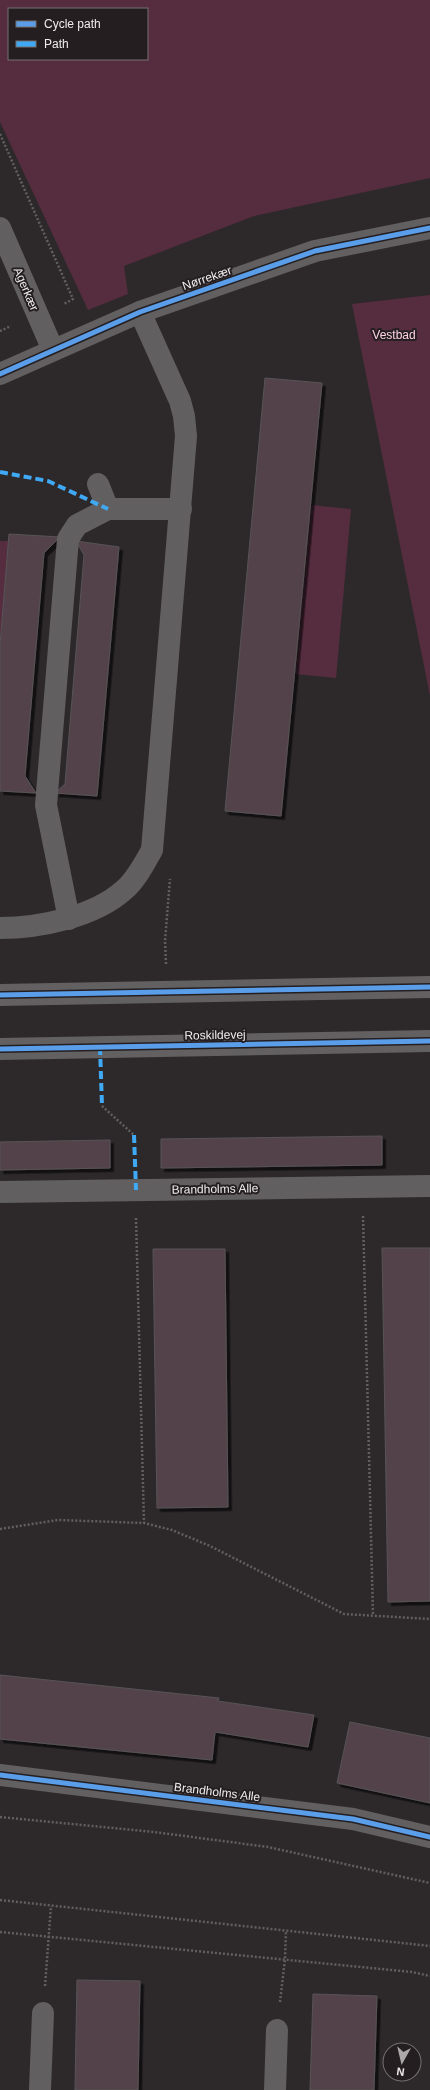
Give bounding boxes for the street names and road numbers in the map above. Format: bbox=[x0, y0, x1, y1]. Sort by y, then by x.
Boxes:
street label: Nørrekær bbox=[180, 263, 234, 293]
street label: Agerkær bbox=[11, 265, 41, 313]
street label: Roskildevej bbox=[184, 1027, 246, 1043]
street label: Brandholms Alle bbox=[172, 1181, 259, 1197]
street label: Brandholms Alle bbox=[173, 1780, 261, 1804]

